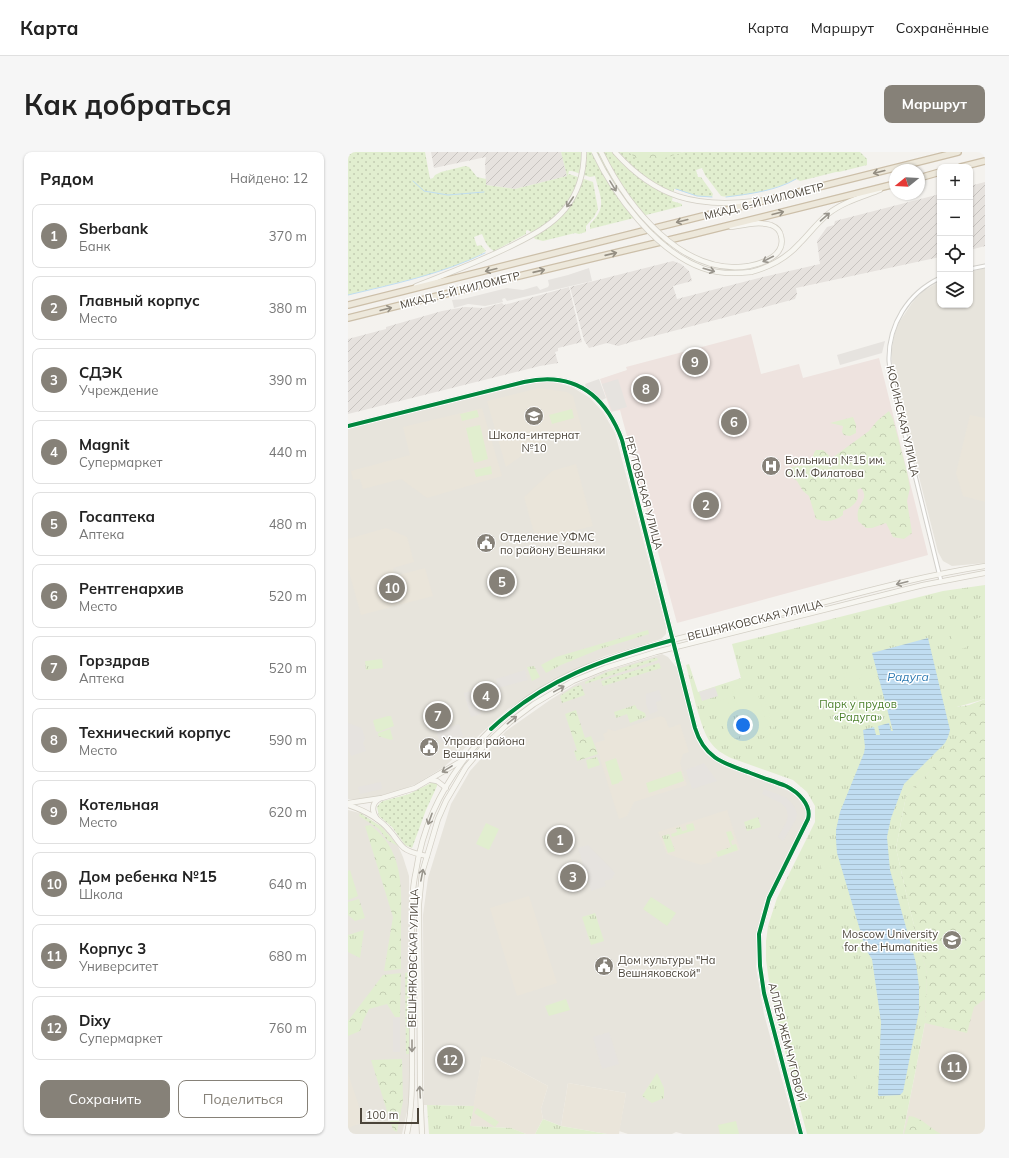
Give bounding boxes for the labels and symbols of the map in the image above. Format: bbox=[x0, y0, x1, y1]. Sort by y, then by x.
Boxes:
north arrow bbox=[889, 164, 925, 200]
one-way arrow bbox=[873, 168, 886, 176]
street label: МКАД, 6-Й КИЛОМЕТР bbox=[703, 179, 825, 223]
one-way arrow bbox=[609, 180, 617, 191]
one-way arrow bbox=[565, 196, 573, 208]
one-way arrow bbox=[771, 209, 784, 216]
one-way arrow bbox=[820, 212, 831, 221]
one-way arrow bbox=[676, 218, 689, 226]
one-way arrow bbox=[604, 249, 617, 257]
one-way arrow bbox=[762, 256, 774, 263]
one-way arrow bbox=[485, 266, 498, 274]
one-way arrow bbox=[532, 266, 545, 274]
one-way arrow bbox=[702, 267, 715, 274]
street label: МКАД, 5-Й КИЛОМЕТР bbox=[399, 268, 521, 312]
one-way arrow bbox=[379, 304, 392, 312]
pin: 9 bbox=[682, 347, 708, 377]
street label: КОСИНСКАЯ УЛИЦА bbox=[883, 364, 923, 478]
pin: 8 bbox=[633, 374, 659, 404]
school or university icon: Школа-интернат №10 bbox=[523, 405, 545, 427]
pin: 6 bbox=[721, 407, 747, 437]
place label: Школа-интернат №10 bbox=[488, 428, 580, 455]
street label: РЕУТОВСКАЯ УЛИЦА bbox=[622, 435, 666, 551]
place label: Больница №15 им. О.М. Филатова bbox=[785, 453, 885, 480]
hospital icon: Больница №15 им. О.М. Филатова bbox=[760, 455, 782, 477]
pin: 2 bbox=[693, 490, 719, 520]
place label: Отделение УФМС по району Вешняки bbox=[500, 530, 605, 557]
public building icon: Отделение УФМС по району Вешняки bbox=[475, 532, 497, 554]
pin: 5 bbox=[489, 567, 515, 597]
pin: 10 bbox=[379, 573, 405, 603]
one-way arrow bbox=[896, 580, 909, 587]
street label: ВЕШНЯКОВСКАЯ УЛИЦА bbox=[686, 596, 824, 644]
water label: Радуга bbox=[887, 669, 929, 684]
pin: 4 bbox=[473, 681, 499, 711]
one-way arrow bbox=[553, 685, 565, 692]
park label: Парк у прудов «Радуга» bbox=[819, 697, 897, 724]
pin: 7 bbox=[425, 701, 451, 731]
your location bbox=[733, 715, 753, 735]
one-way arrow bbox=[507, 716, 517, 725]
place label: Управа района Вешняки bbox=[442, 734, 525, 761]
public building icon: Управа района Вешняки bbox=[418, 736, 440, 758]
one-way arrow bbox=[442, 765, 453, 773]
one-way arrow bbox=[426, 813, 433, 826]
pin: 1 bbox=[547, 825, 573, 855]
pin: 3 bbox=[560, 862, 586, 892]
one-way arrow bbox=[419, 868, 427, 881]
street label: ВЕШНЯКОВСКАЯ УЛИЦА bbox=[405, 888, 421, 1028]
place label: Moscow University for the Humanities bbox=[842, 927, 938, 954]
school or university icon: Moscow University for the Humanities bbox=[941, 929, 963, 951]
place label: Дом культуры "На Вешняковской" bbox=[618, 953, 715, 980]
public building icon: Дом культуры "На Вешняковской" bbox=[593, 955, 615, 977]
street label: АЛЛЕЯ ЖЕМЧУГОВОЙ bbox=[765, 981, 809, 1103]
one-way arrow bbox=[408, 1039, 416, 1052]
pin: 12 bbox=[437, 1045, 463, 1075]
pin: 11 bbox=[941, 1052, 967, 1082]
one-way arrow bbox=[416, 1086, 424, 1099]
scale bar bbox=[360, 1106, 419, 1125]

